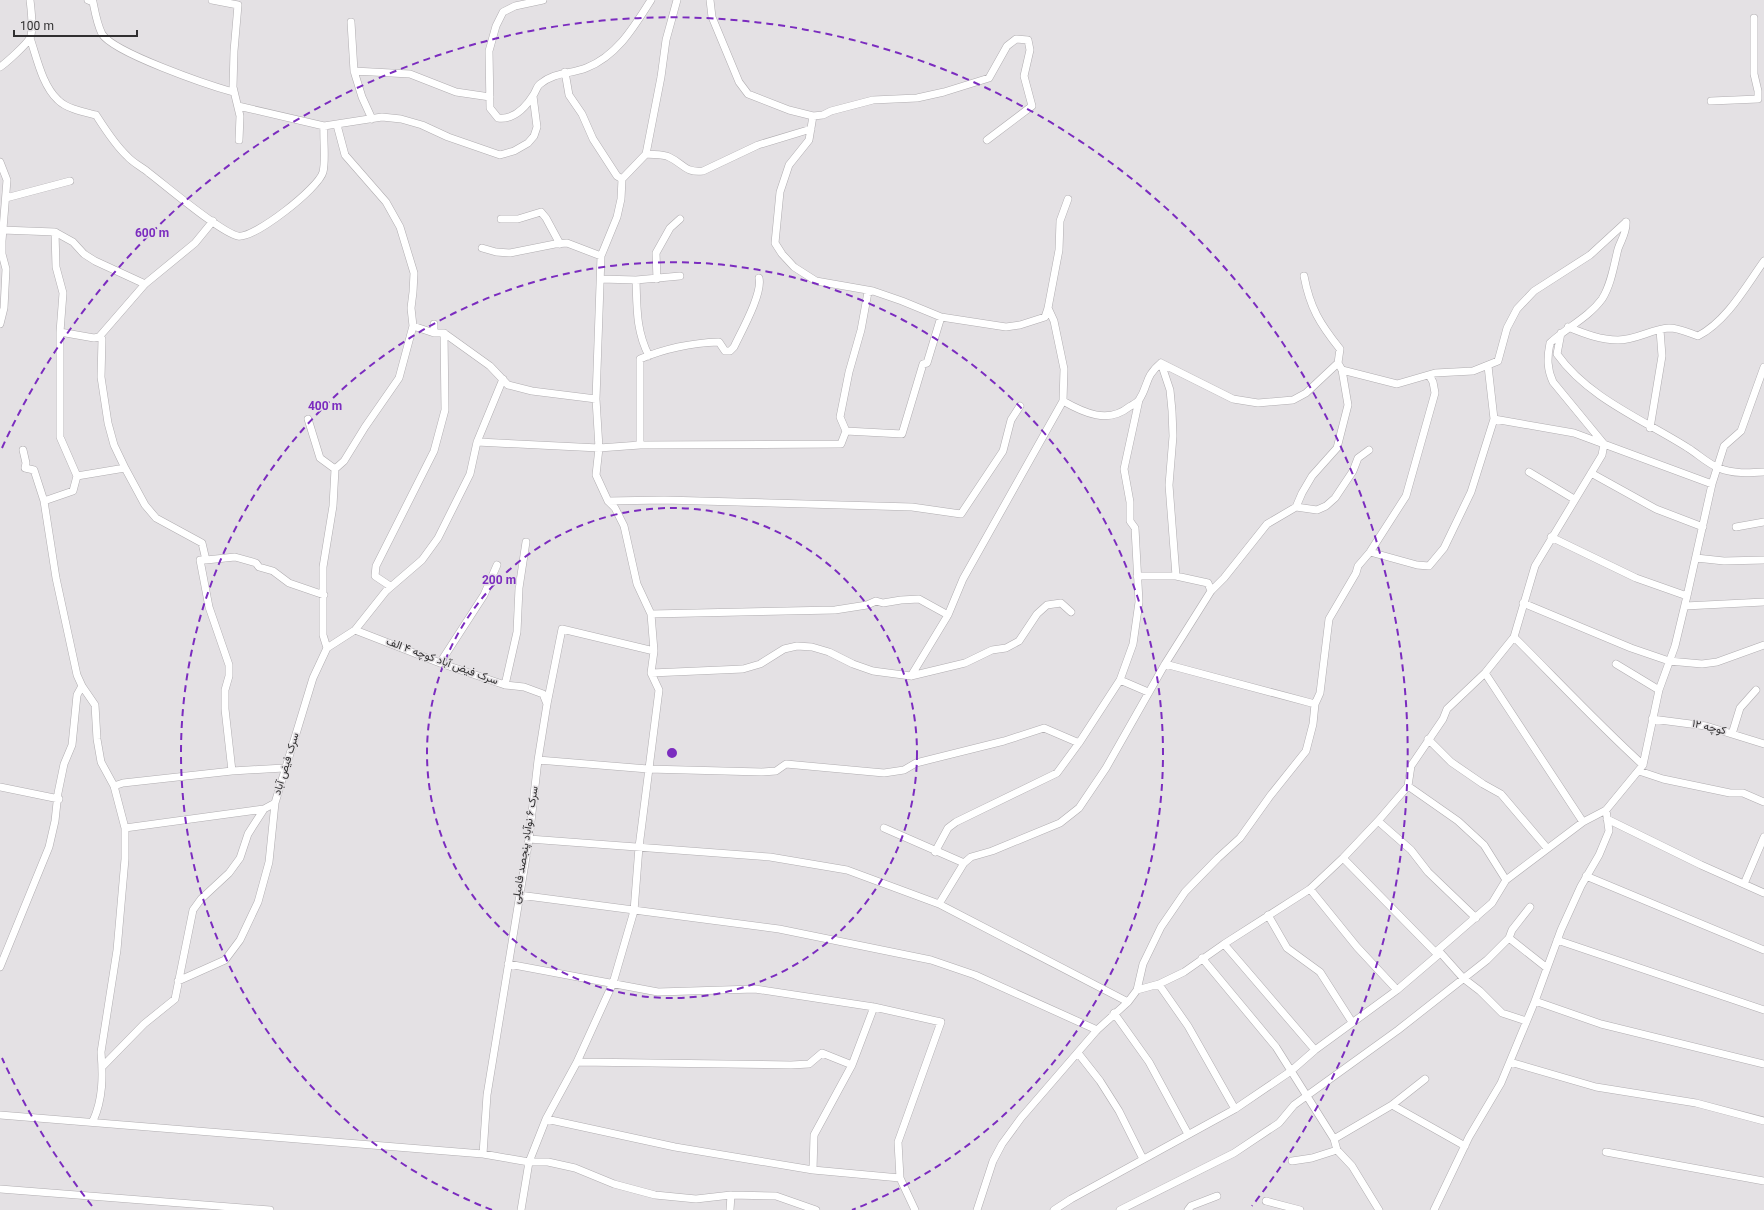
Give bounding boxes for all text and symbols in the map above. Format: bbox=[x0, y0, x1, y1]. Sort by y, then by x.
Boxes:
scale bar bbox=[14, 12, 137, 38]
text: 100 m bbox=[20, 18, 54, 36]
text: 600 m bbox=[135, 225, 169, 243]
text: 400 m bbox=[308, 398, 342, 416]
text: 200 m bbox=[482, 572, 516, 590]
street label: سرک فيض آباد کوچه ۴ الف bbox=[383, 634, 501, 690]
street label: کوچه ۱۲ bbox=[1690, 716, 1728, 740]
street label: سرک فيض آباد bbox=[269, 730, 305, 797]
centre of rings bbox=[665, 746, 679, 760]
street label: سرک ۶ نوآباد پنجصد فامیلی bbox=[508, 785, 544, 905]

